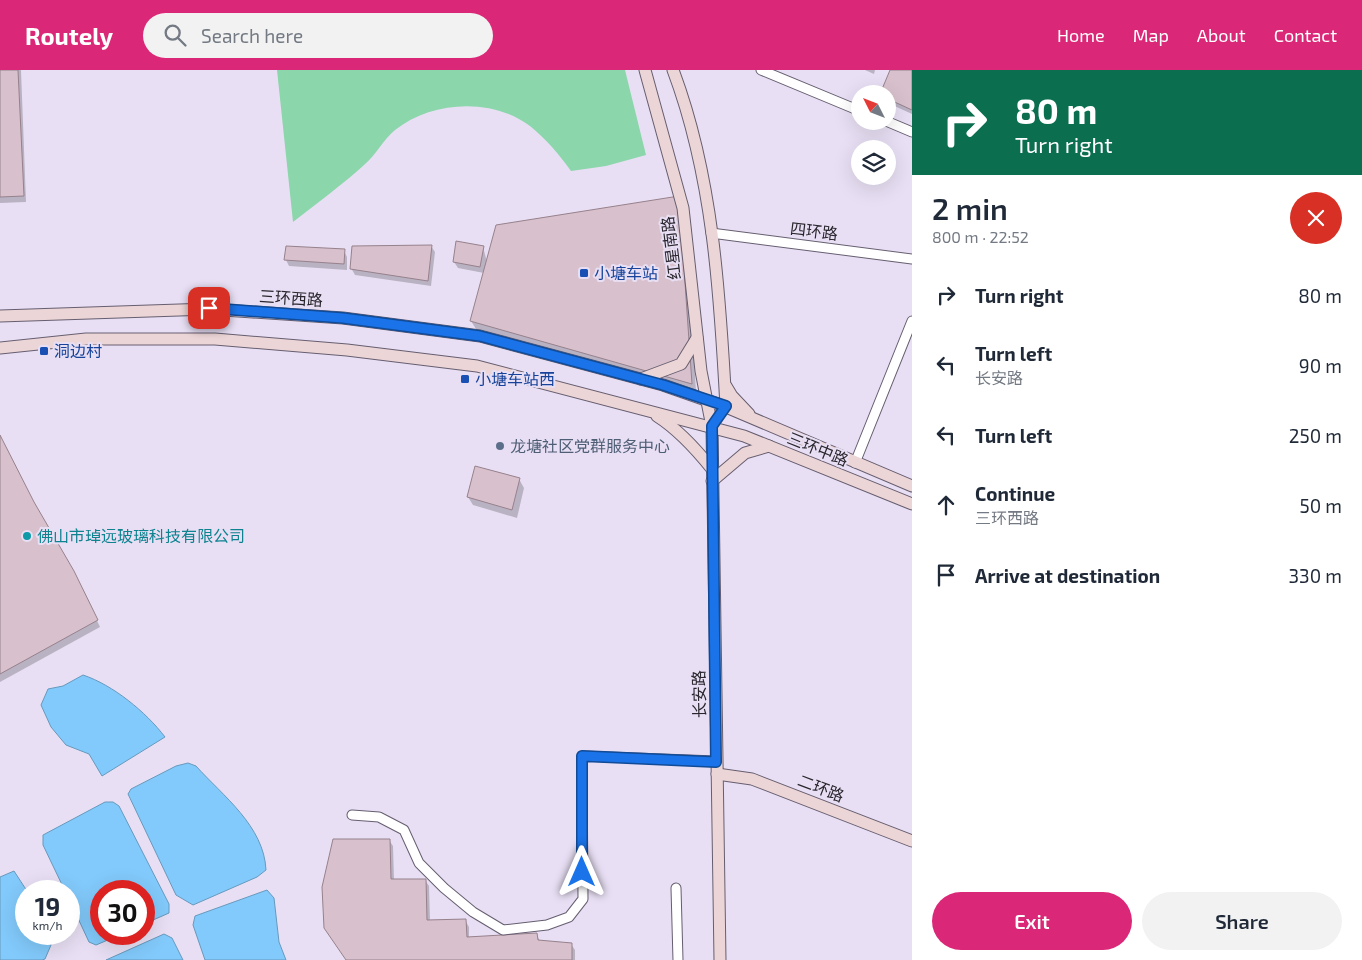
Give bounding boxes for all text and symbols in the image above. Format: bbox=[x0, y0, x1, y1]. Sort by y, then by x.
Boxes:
search box bbox=[143, 13, 493, 58]
text: Routely bbox=[25, 21, 113, 50]
icon: search bbox=[161, 21, 189, 49]
text: Search here bbox=[201, 24, 303, 47]
text: Home bbox=[1057, 24, 1105, 46]
text: Map bbox=[1133, 24, 1169, 46]
text: About bbox=[1197, 24, 1246, 46]
text: Contact bbox=[1274, 24, 1337, 46]
north arrow bbox=[851, 85, 896, 130]
map controls bbox=[851, 85, 896, 185]
text: 80 m bbox=[1015, 89, 1097, 131]
icon: right bbox=[932, 90, 997, 155]
text: Turn right bbox=[1015, 131, 1113, 157]
button: layers bbox=[851, 140, 896, 185]
text: 2 min bbox=[932, 190, 1008, 226]
button: close bbox=[1290, 192, 1342, 244]
street label: 红星南路 bbox=[657, 215, 684, 281]
street label: 四环路 bbox=[789, 218, 839, 243]
text: 800 m · 22:52 bbox=[932, 227, 1029, 246]
place label: 小塘车站 bbox=[594, 263, 658, 282]
marker: 小塘车站 bbox=[578, 267, 590, 279]
icon: right bbox=[932, 281, 960, 309]
text: Turn right bbox=[975, 284, 1063, 307]
text: 80 m bbox=[1298, 284, 1342, 307]
street label: 三环西路 bbox=[258, 286, 324, 309]
pin bbox=[188, 287, 230, 329]
icon: arrive bbox=[195, 294, 223, 322]
place label: 洞边村 bbox=[54, 341, 102, 360]
text: Turn left bbox=[975, 342, 1052, 365]
marker: 洞边村 bbox=[38, 345, 50, 357]
icon: left bbox=[932, 351, 960, 379]
text: 90 m bbox=[1299, 354, 1342, 377]
text: 长安路 bbox=[975, 368, 1023, 387]
place label: 小塘车站西 bbox=[475, 369, 555, 388]
marker: 小塘车站西 bbox=[459, 373, 471, 385]
icon: left bbox=[932, 421, 960, 449]
text: Turn left bbox=[975, 424, 1052, 447]
text: 250 m bbox=[1289, 424, 1342, 447]
street label: 三环中路 bbox=[785, 428, 851, 469]
place label: 龙塘社区党群服务中心 bbox=[510, 436, 670, 455]
marker: 龙塘社区党群服务中心 bbox=[494, 440, 506, 452]
text: Continue bbox=[975, 482, 1055, 505]
icon: ahead bbox=[932, 491, 960, 519]
text: 50 m bbox=[1299, 494, 1342, 517]
text: 三环西路 bbox=[975, 508, 1039, 527]
place label: 佛山市琸远玻璃科技有限公司 bbox=[37, 526, 245, 545]
marker: 佛山市琸远玻璃科技有限公司 bbox=[21, 530, 33, 542]
icon: arrive bbox=[932, 561, 960, 589]
text: Arrive at destination bbox=[975, 564, 1160, 587]
text: 330 m bbox=[1289, 564, 1342, 587]
street label: 长安路 bbox=[689, 670, 708, 718]
street label: 二环路 bbox=[795, 770, 847, 805]
position arrow bbox=[555, 845, 607, 897]
speed limit sign: 30 bbox=[90, 880, 155, 945]
text: 19 bbox=[35, 891, 60, 921]
button: Exit bbox=[932, 892, 1132, 950]
button: Share bbox=[1142, 892, 1342, 950]
text: km/h bbox=[33, 918, 62, 932]

